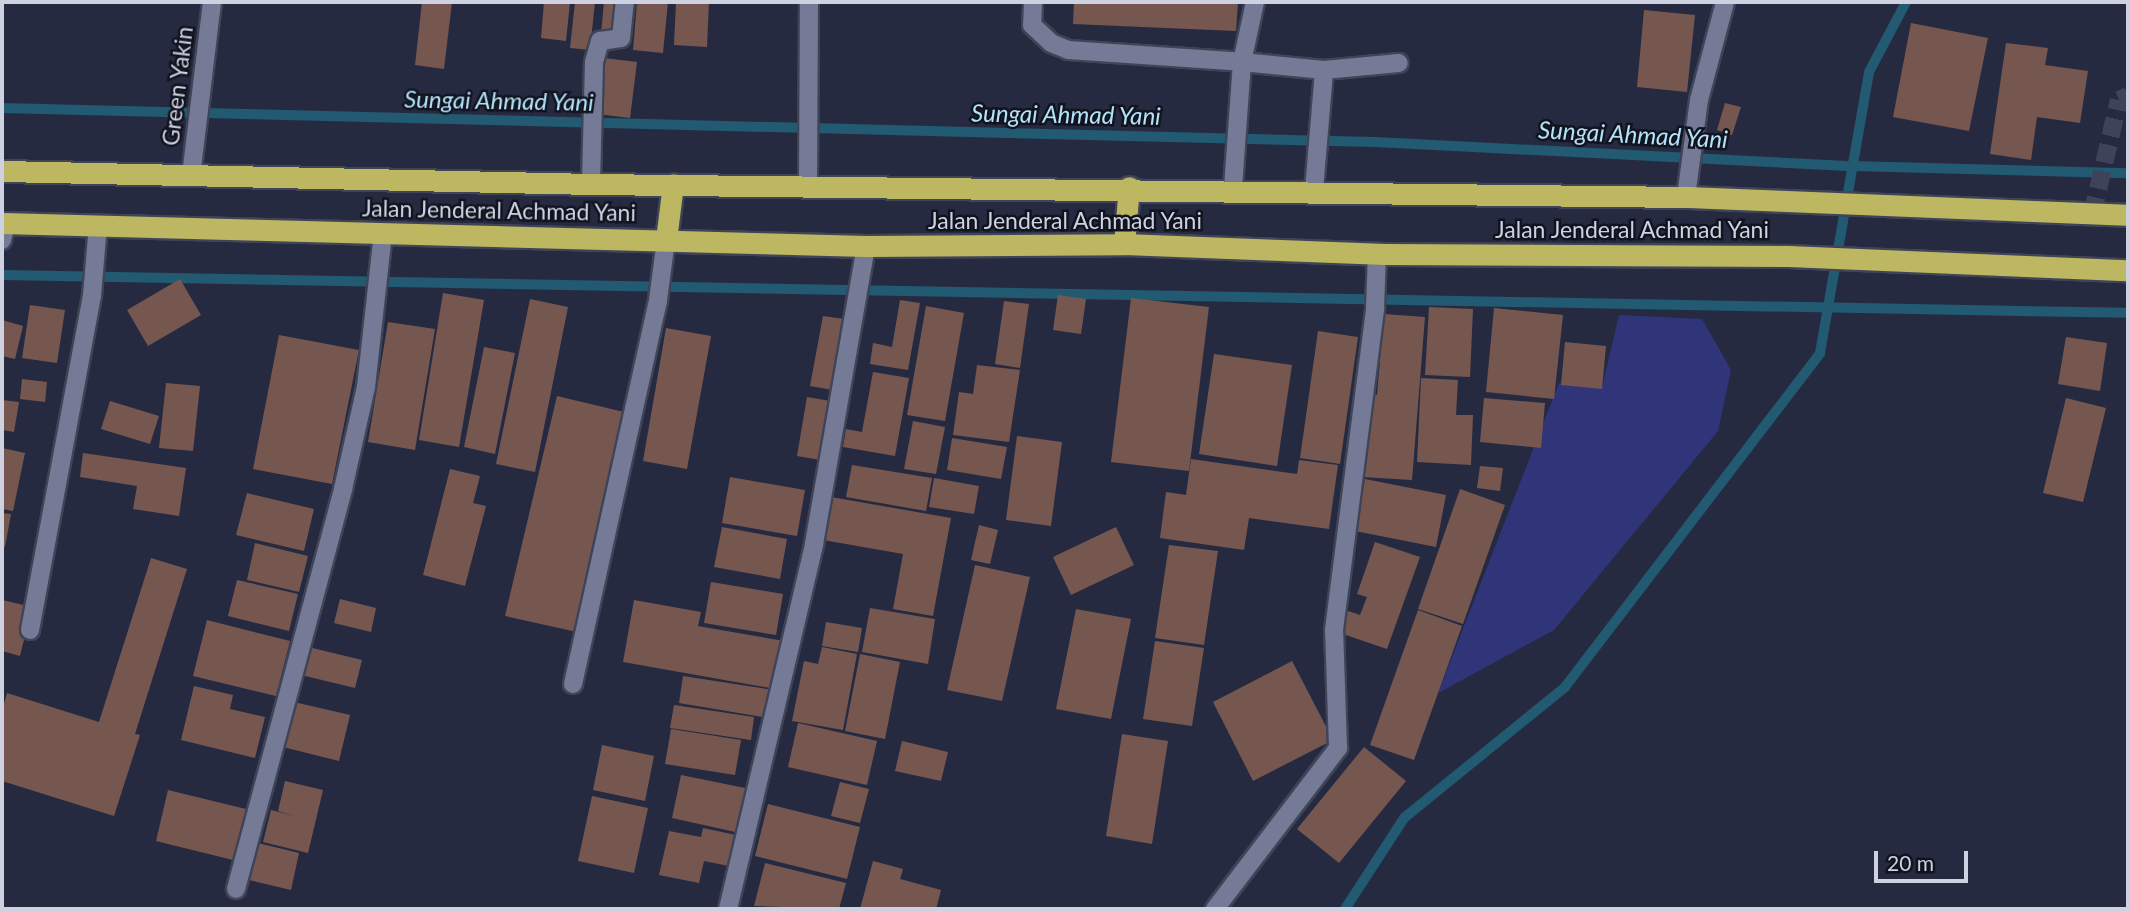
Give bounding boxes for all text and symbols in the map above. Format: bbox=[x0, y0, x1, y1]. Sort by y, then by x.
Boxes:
street label: Green Yakin bbox=[156, 24, 198, 148]
water label: Sungai Ahmad Yani bbox=[403, 84, 595, 116]
water label: Sungai Ahmad Yani bbox=[970, 98, 1162, 130]
water label: Sungai Ahmad Yani bbox=[1537, 115, 1729, 153]
street label: Jalan Jenderal Achmad Yani bbox=[361, 194, 637, 226]
street label: Jalan Jenderal Achmad Yani bbox=[927, 206, 1203, 234]
street label: Jalan Jenderal Achmad Yani bbox=[1494, 215, 1770, 243]
scale bar bbox=[1878, 838, 1972, 882]
text: 20 m bbox=[1887, 850, 1934, 875]

